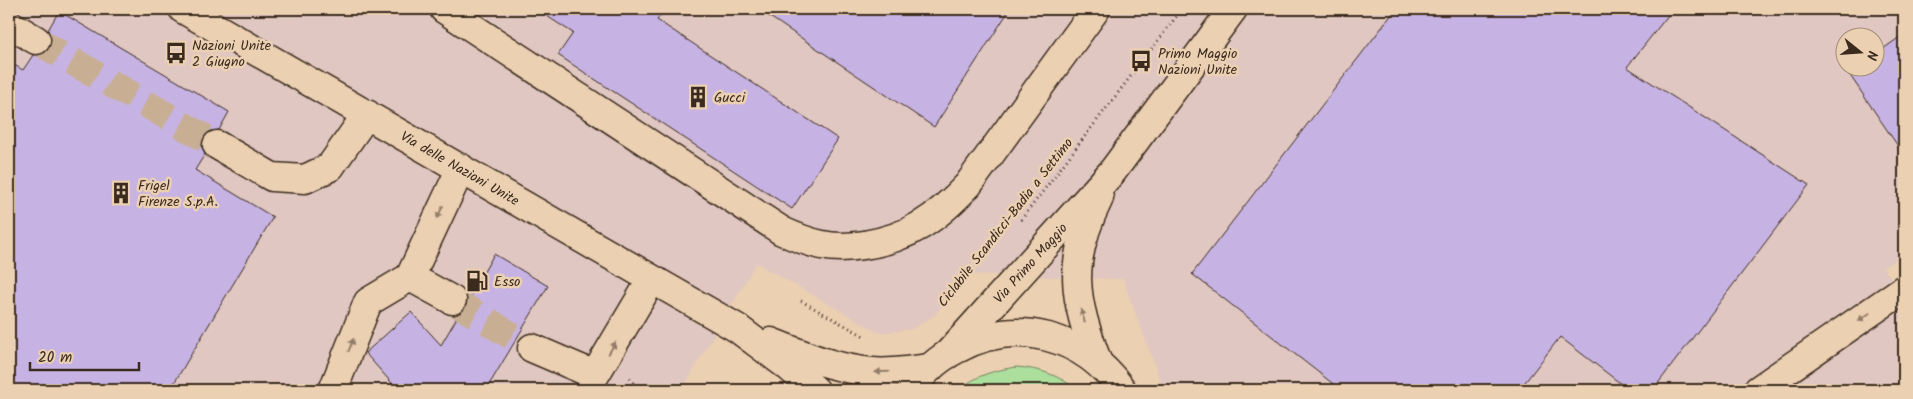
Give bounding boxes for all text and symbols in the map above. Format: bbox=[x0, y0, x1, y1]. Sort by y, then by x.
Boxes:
north arrow bbox=[1836, 28, 1886, 78]
place label: Nazioni Unite 2 Giugno bbox=[192, 35, 272, 73]
bus stop icon: Nazioni Unite 2 Giugno bbox=[163, 40, 189, 66]
place label: Primo Maggio Nazioni Unite bbox=[1158, 43, 1238, 81]
bus stop icon: Primo Maggio Nazioni Unite bbox=[1128, 48, 1154, 74]
text: N bbox=[1860, 48, 1883, 63]
building icon: Gucci bbox=[685, 84, 711, 110]
place label: Gucci bbox=[714, 87, 746, 109]
street label: Via delle Nazioni Unite bbox=[396, 126, 524, 212]
street label: Ciclabile Scandicci-Badia a Settimo bbox=[933, 133, 1079, 312]
place label: Frigel Firenze S.p.A. bbox=[138, 175, 218, 213]
building icon: Frigel Firenze S.p.A. bbox=[108, 180, 134, 206]
one-way arrow bbox=[436, 205, 444, 219]
street label: Via Primo Maggio bbox=[988, 218, 1073, 309]
fuel station icon: Esso bbox=[464, 268, 490, 294]
place label: Esso bbox=[494, 271, 520, 293]
one-way arrow bbox=[1078, 309, 1086, 324]
one-way arrow bbox=[1857, 312, 1871, 322]
one-way arrow bbox=[347, 338, 355, 352]
scale bar bbox=[30, 339, 139, 371]
one-way arrow bbox=[607, 341, 616, 355]
text: 20 m bbox=[38, 346, 72, 370]
one-way arrow bbox=[873, 369, 889, 377]

